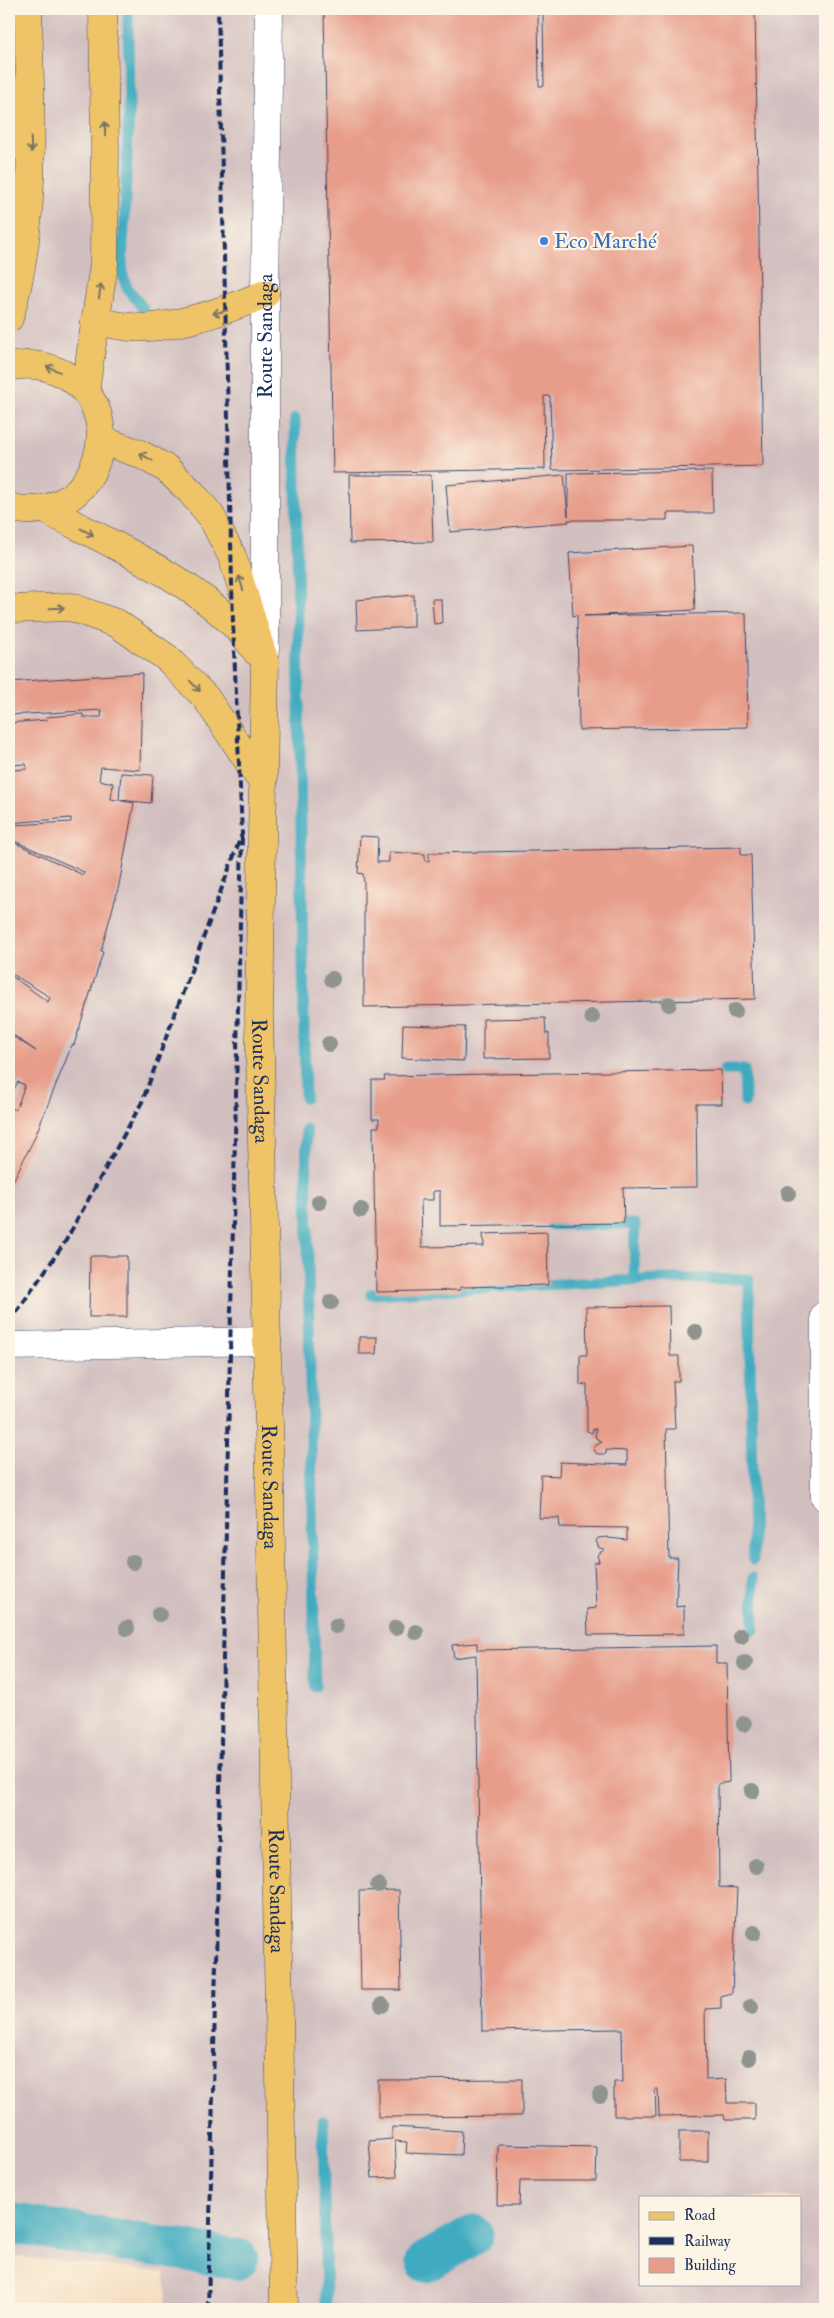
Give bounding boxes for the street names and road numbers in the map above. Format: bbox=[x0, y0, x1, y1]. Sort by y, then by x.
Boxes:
street label: Route Sandaga bbox=[252, 273, 279, 398]
street label: Route Sandaga bbox=[245, 1018, 275, 1144]
street label: Route Sandaga bbox=[255, 1424, 284, 1550]
street label: Route Sandaga bbox=[262, 1828, 291, 1954]

